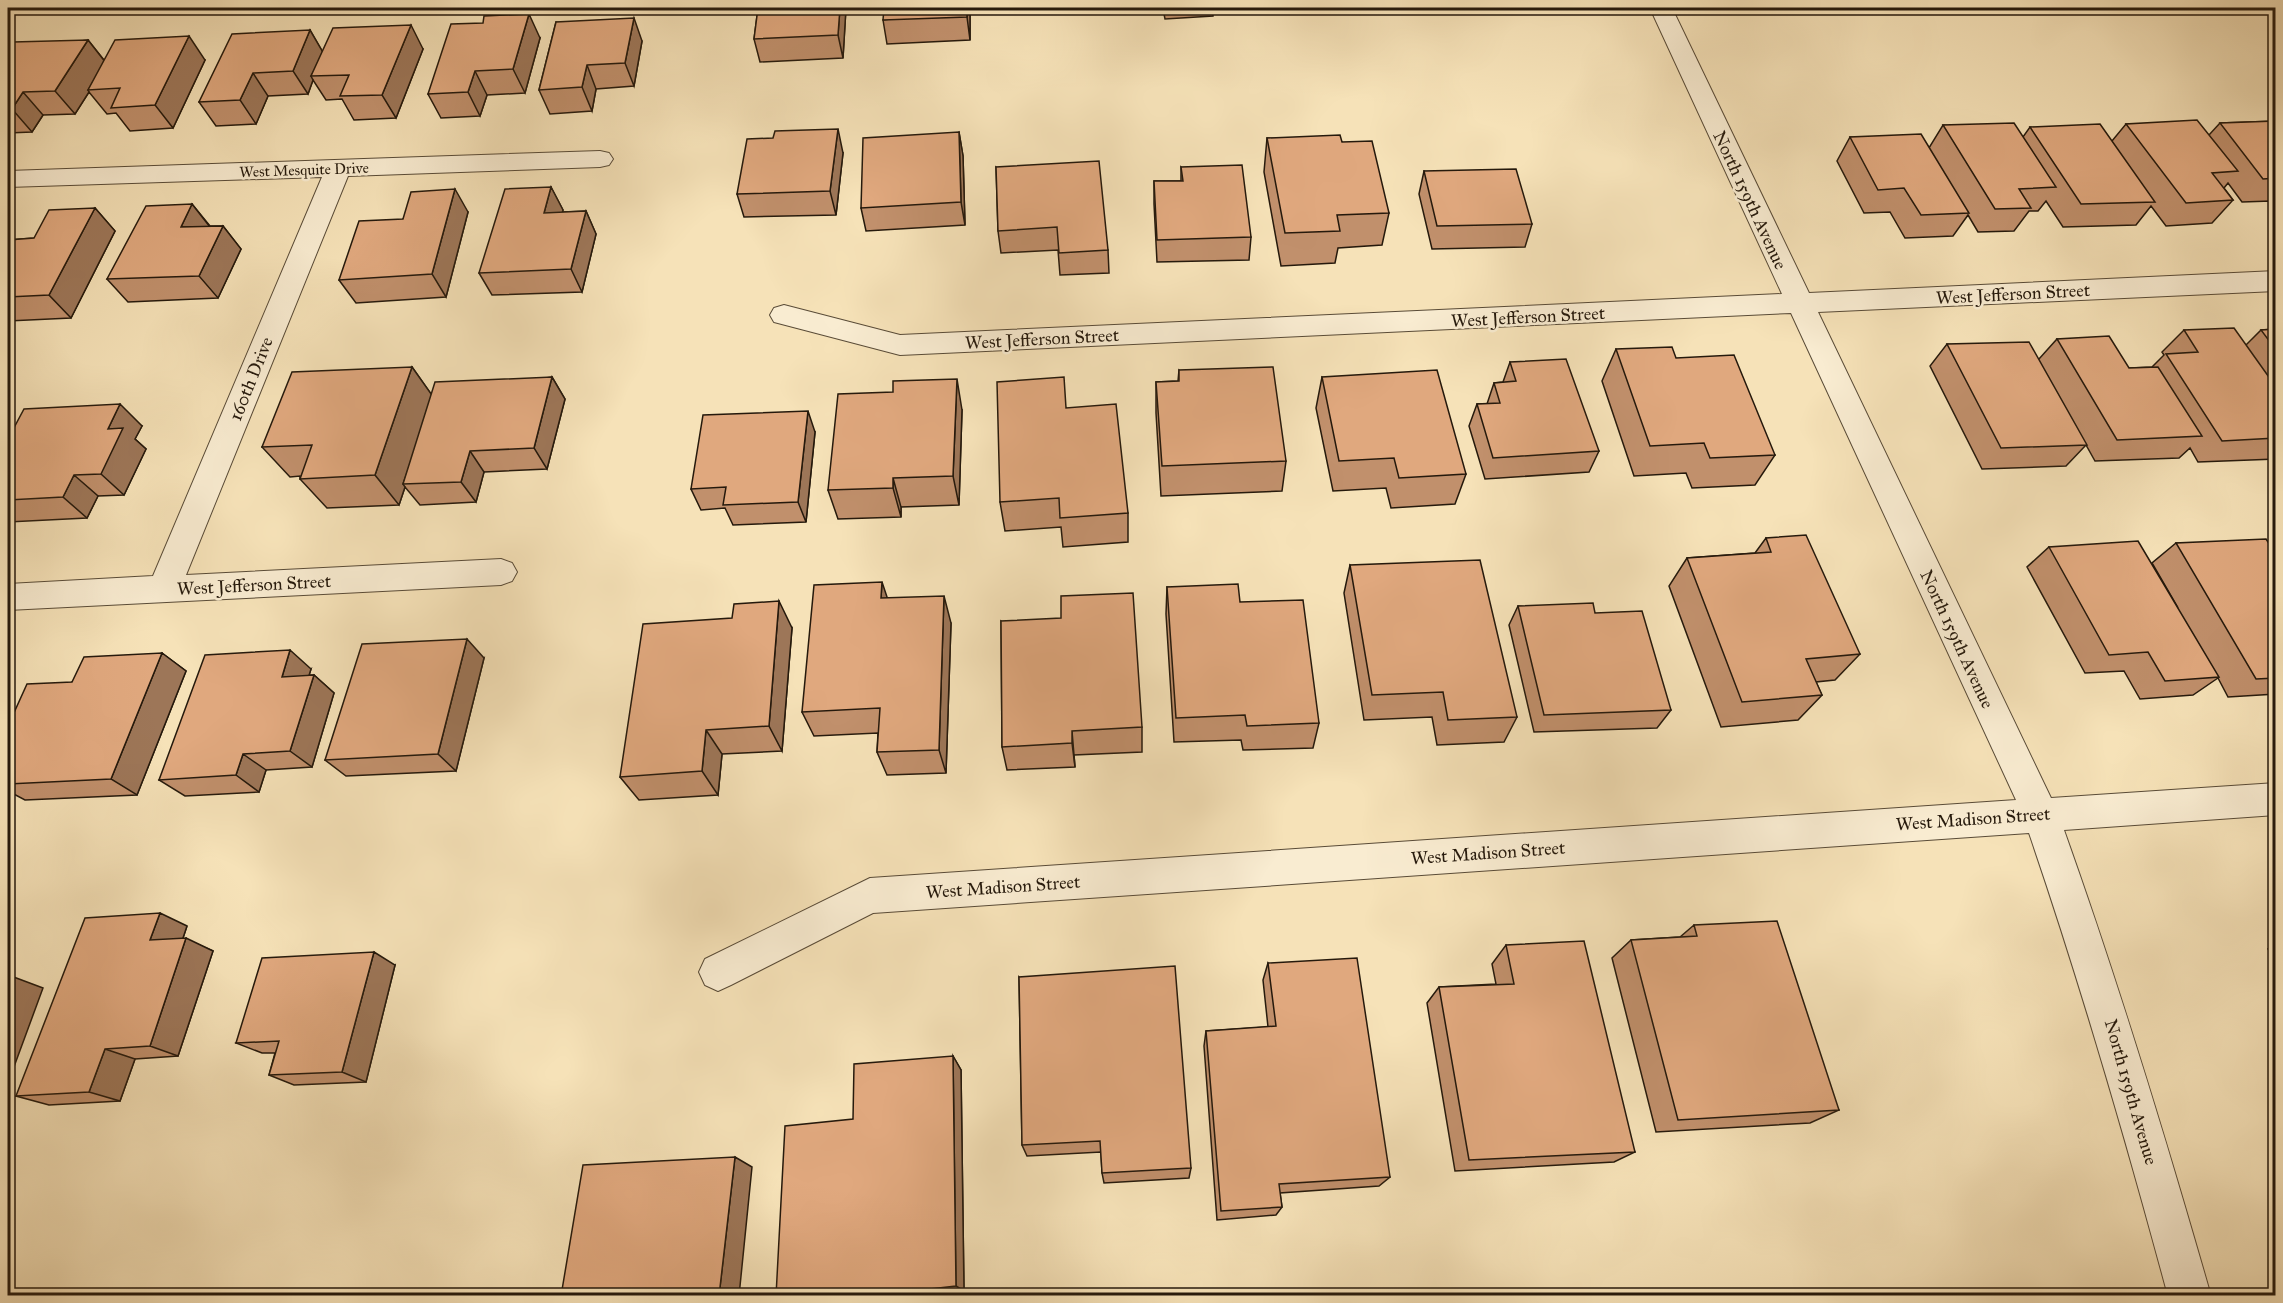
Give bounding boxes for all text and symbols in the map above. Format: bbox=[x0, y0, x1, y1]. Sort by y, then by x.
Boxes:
street label: North 159th Avenue bbox=[1708, 127, 1792, 273]
street label: West Mesquite Drive bbox=[239, 159, 369, 182]
street label: West Jefferson Street bbox=[1935, 279, 2091, 310]
street label: West Jefferson Street bbox=[1450, 302, 1606, 333]
street label: West Jefferson Street bbox=[964, 324, 1120, 355]
street label: 160th Drive bbox=[224, 334, 278, 424]
street label: North 159th Avenue bbox=[1915, 566, 1999, 712]
street label: West Jefferson Street bbox=[176, 570, 332, 601]
street label: West Madison Street bbox=[1895, 803, 2052, 835]
street label: West Madison Street bbox=[1410, 837, 1567, 869]
street label: West Madison Street bbox=[925, 871, 1082, 903]
street label: North 159th Avenue bbox=[2100, 1017, 2162, 1167]

